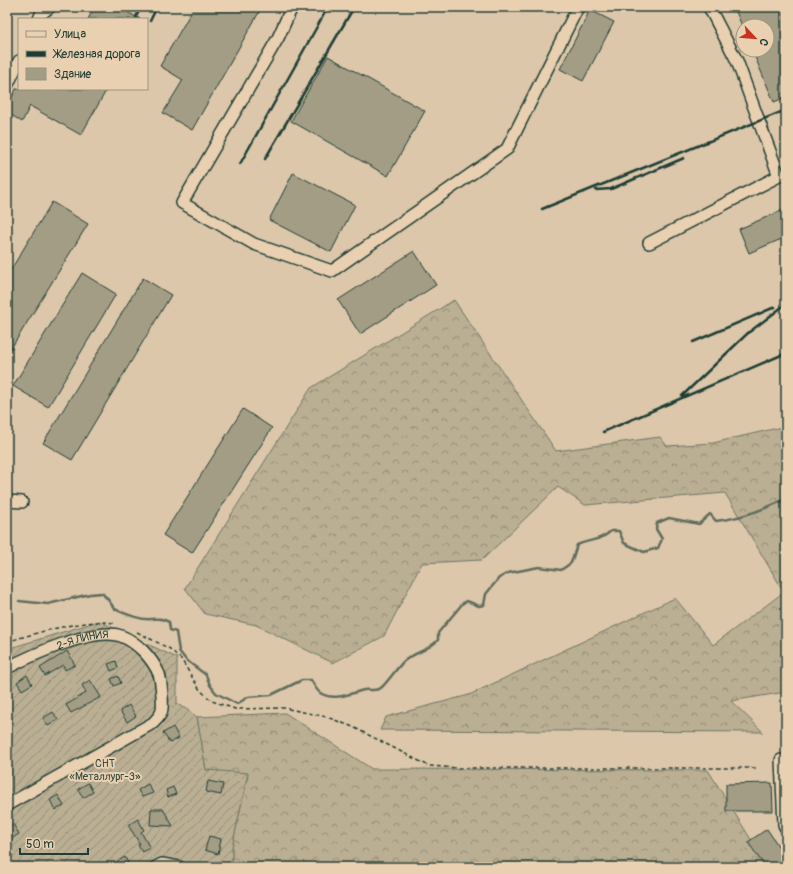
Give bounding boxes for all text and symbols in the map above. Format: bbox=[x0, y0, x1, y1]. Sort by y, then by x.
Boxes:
legend bbox=[18, 18, 148, 90]
north arrow bbox=[735, 18, 775, 58]
text: Улица bbox=[54, 27, 86, 42]
text: С bbox=[756, 36, 771, 48]
text: Железная дорога bbox=[52, 47, 141, 62]
text: Здание bbox=[54, 67, 91, 82]
street label: 2-Я ЛИНИЯ bbox=[55, 628, 109, 652]
park label: СНТ «Металлург-3» bbox=[69, 757, 141, 783]
scale bar bbox=[20, 830, 88, 856]
text: 50 m bbox=[26, 837, 54, 852]

